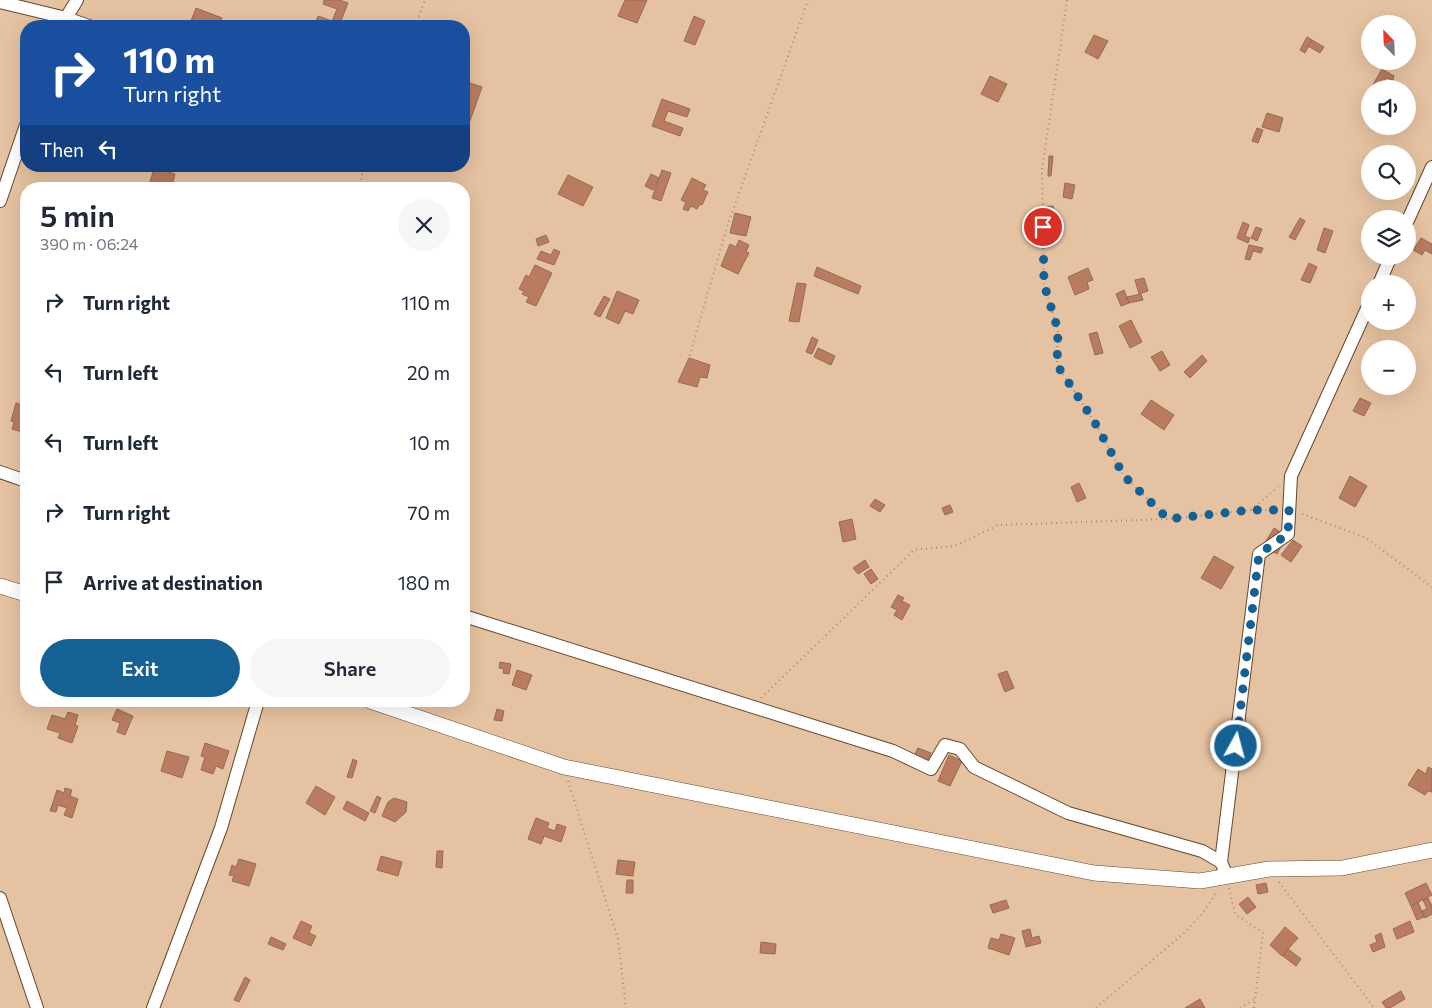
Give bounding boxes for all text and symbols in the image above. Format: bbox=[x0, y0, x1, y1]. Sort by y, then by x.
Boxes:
north arrow bbox=[1361, 15, 1416, 70]
map controls bbox=[1361, 15, 1416, 395]
text: 110 m bbox=[123, 37, 215, 80]
icon: right bbox=[40, 40, 105, 105]
text: Turn right bbox=[123, 80, 221, 107]
button: sound bbox=[1361, 80, 1416, 135]
icon: left bbox=[94, 135, 122, 163]
text: Then bbox=[40, 138, 84, 161]
button: search bbox=[1361, 145, 1416, 200]
text: 5 min bbox=[40, 196, 115, 233]
button: close bbox=[398, 199, 450, 251]
pin bbox=[1022, 206, 1064, 248]
button: layers bbox=[1361, 210, 1416, 265]
icon: arrive bbox=[1029, 213, 1057, 241]
text: 390 m · 06:24 bbox=[40, 234, 138, 253]
button: + bbox=[1361, 275, 1416, 330]
icon: right bbox=[40, 288, 68, 316]
text: Turn right bbox=[83, 291, 170, 314]
text: 110 m bbox=[401, 291, 450, 314]
button: − bbox=[1361, 340, 1416, 395]
icon: left bbox=[40, 358, 68, 386]
text: Turn left bbox=[83, 361, 158, 384]
text: 20 m bbox=[407, 361, 450, 384]
icon: left bbox=[40, 428, 68, 456]
text: Turn left bbox=[83, 431, 158, 454]
text: 10 m bbox=[409, 431, 450, 454]
icon: right bbox=[40, 498, 68, 526]
text: Turn right bbox=[83, 501, 170, 524]
text: 70 m bbox=[407, 501, 450, 524]
icon: arrive bbox=[40, 568, 68, 596]
text: Arrive at destination bbox=[83, 571, 263, 594]
text: 180 m bbox=[398, 571, 450, 594]
button: Exit bbox=[40, 639, 240, 697]
button: Share bbox=[250, 639, 450, 697]
position arrow bbox=[1209, 719, 1261, 771]

